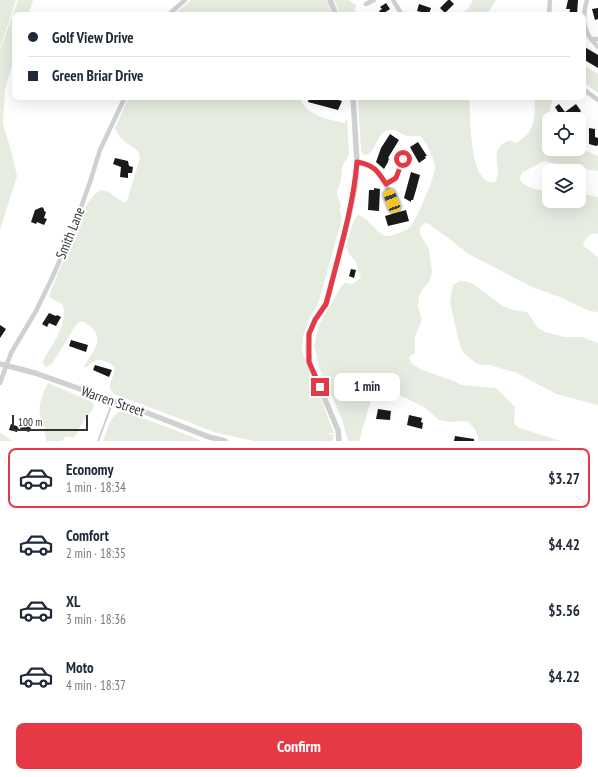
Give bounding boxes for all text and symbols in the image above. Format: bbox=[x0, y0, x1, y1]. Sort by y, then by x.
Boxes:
text: Golf View Drive bbox=[52, 28, 134, 47]
text: Green Briar Drive bbox=[52, 66, 143, 85]
map controls bbox=[542, 112, 586, 208]
button: locate bbox=[542, 112, 586, 156]
route start bbox=[394, 150, 412, 168]
button: layers bbox=[542, 164, 586, 208]
car bbox=[382, 188, 402, 214]
street label: Smith Lane bbox=[51, 204, 89, 262]
callout: 1 min bbox=[334, 373, 400, 401]
route end bbox=[311, 378, 329, 396]
text: 1 min bbox=[354, 378, 380, 395]
street label: Warren Street bbox=[79, 382, 147, 420]
scale bar bbox=[12, 413, 88, 432]
text: 100 m bbox=[18, 415, 42, 429]
icon: car bbox=[18, 460, 54, 496]
text: Economy bbox=[66, 460, 114, 479]
text: $3.27 bbox=[548, 469, 580, 488]
text: 1 min · 18:34 bbox=[66, 479, 126, 496]
icon: car bbox=[18, 526, 54, 562]
text: Comfort bbox=[66, 526, 109, 545]
text: $4.42 bbox=[548, 535, 580, 554]
text: 2 min · 18:35 bbox=[66, 545, 126, 562]
icon: car bbox=[18, 592, 54, 628]
text: XL bbox=[66, 592, 80, 611]
text: $5.56 bbox=[548, 601, 580, 620]
text: 3 min · 18:36 bbox=[66, 611, 126, 628]
icon: car bbox=[18, 658, 54, 694]
text: Moto bbox=[66, 658, 94, 677]
text: $4.22 bbox=[548, 667, 580, 686]
text: 4 min · 18:37 bbox=[66, 677, 126, 694]
button: Confirm bbox=[16, 723, 582, 769]

